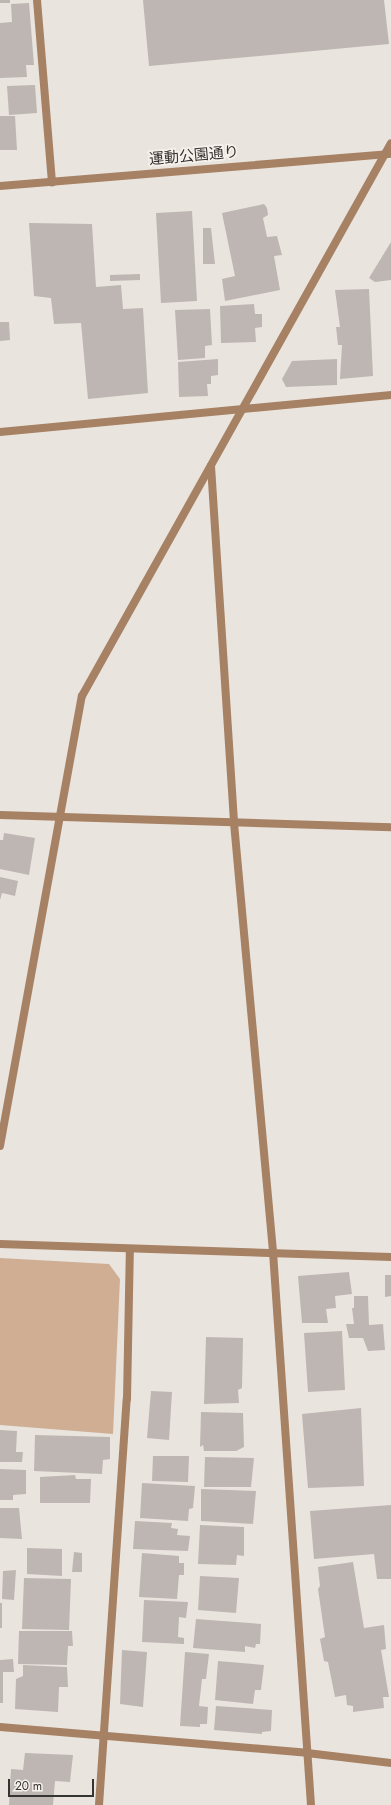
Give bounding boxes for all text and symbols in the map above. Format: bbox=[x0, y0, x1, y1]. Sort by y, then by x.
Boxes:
street label: 運動公園通り bbox=[148, 143, 240, 169]
scale bar bbox=[10, 1771, 96, 1797]
text: 20 m bbox=[15, 1777, 42, 1795]

